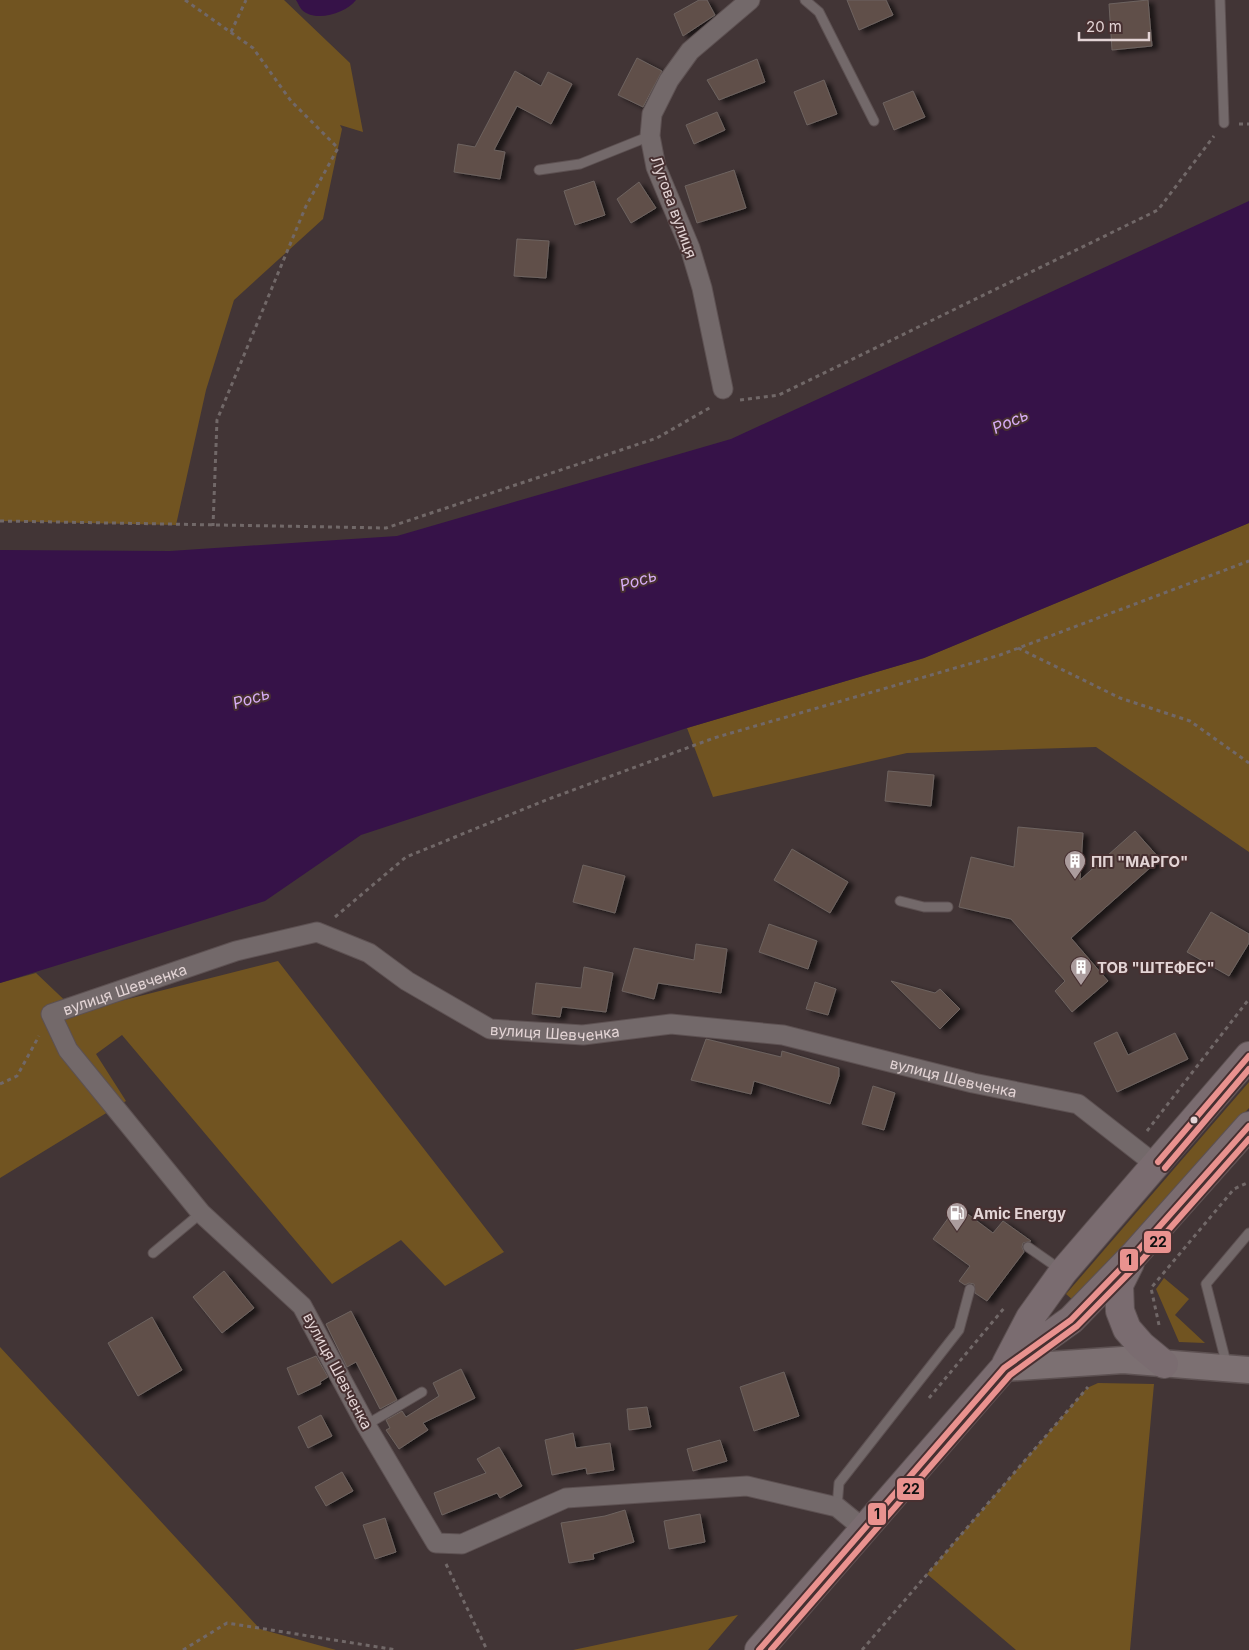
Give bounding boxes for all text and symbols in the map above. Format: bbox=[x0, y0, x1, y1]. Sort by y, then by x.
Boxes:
scale bar bbox=[1079, 10, 1149, 42]
text: 20 m bbox=[1086, 17, 1122, 36]
street label: Лугова вулиця bbox=[647, 153, 701, 261]
water label: Рось bbox=[989, 404, 1031, 438]
water label: Рось bbox=[617, 565, 659, 595]
water label: Рось bbox=[230, 683, 272, 713]
building icon: ПП "МАРГО" bbox=[1063, 849, 1087, 880]
place label: ПП "МАРГО" bbox=[1091, 852, 1188, 871]
building icon: ТОВ "ШТЕФЕС" bbox=[1069, 955, 1093, 986]
place label: ТОВ "ШТЕФЕС" bbox=[1097, 958, 1215, 977]
street label: вулиця Шевченка bbox=[60, 959, 189, 1019]
street label: вулиця Шевченка bbox=[490, 1020, 621, 1045]
street label: вулиця Шевченка bbox=[888, 1053, 1019, 1101]
unlabelled marker bbox=[1189, 1115, 1199, 1125]
fuel station icon: Amic Energy bbox=[945, 1201, 969, 1232]
place label: Amic Energy bbox=[973, 1204, 1066, 1223]
line badge: 22 bbox=[1143, 1230, 1172, 1254]
text: 22 bbox=[1149, 1233, 1167, 1250]
line badge: 1 bbox=[1119, 1248, 1139, 1272]
text: 1 bbox=[1126, 1251, 1132, 1268]
street label: вулиця Шевченка bbox=[299, 1309, 377, 1433]
line badge: 22 bbox=[896, 1477, 925, 1501]
text: 22 bbox=[902, 1480, 920, 1497]
line badge: 1 bbox=[867, 1502, 887, 1526]
text: 1 bbox=[874, 1505, 880, 1522]

